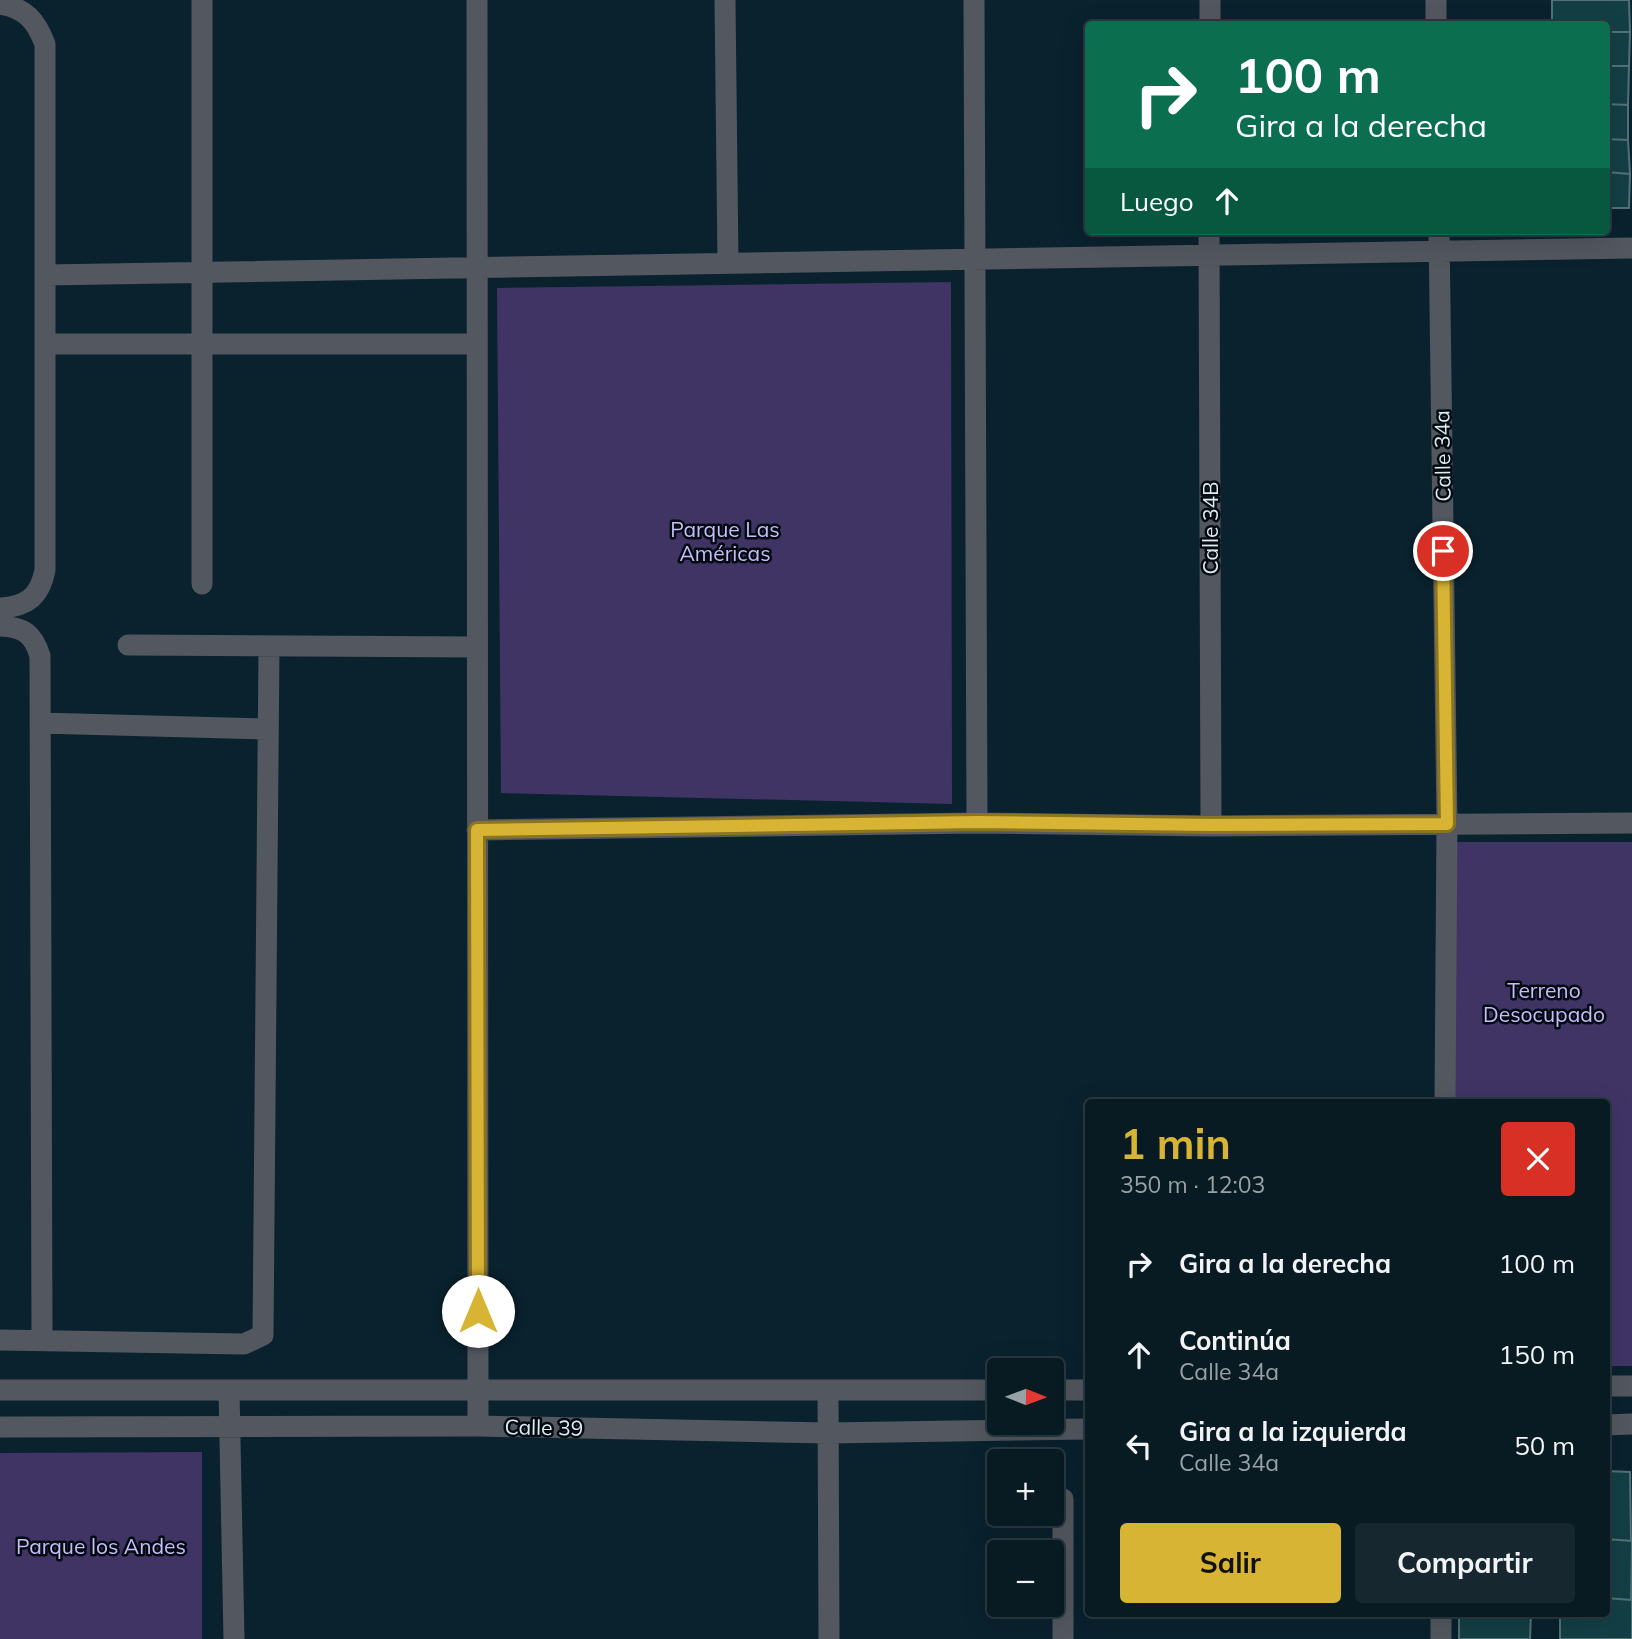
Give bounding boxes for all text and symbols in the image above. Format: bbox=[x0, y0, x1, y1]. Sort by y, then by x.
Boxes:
text: 100 m bbox=[1235, 44, 1381, 105]
icon: right bbox=[1120, 49, 1211, 140]
text: Gira a la derecha bbox=[1235, 105, 1487, 145]
icon: ahead bbox=[1208, 182, 1246, 220]
text: Luego bbox=[1120, 185, 1194, 218]
street label: Calle 34a bbox=[1428, 410, 1456, 502]
street label: Calle 34B bbox=[1197, 482, 1223, 575]
park label: Parque Las Américas bbox=[670, 516, 780, 566]
pin bbox=[1413, 521, 1473, 581]
icon: arrive bbox=[1424, 532, 1462, 570]
park label: Terreno Desocupado bbox=[1483, 977, 1605, 1027]
text: 1 min bbox=[1120, 1117, 1231, 1170]
button: close bbox=[1501, 1122, 1575, 1196]
text: 350 m · 12:03 bbox=[1120, 1170, 1265, 1199]
icon: right bbox=[1120, 1245, 1158, 1283]
text: Gira a la derecha bbox=[1179, 1247, 1391, 1280]
text: 100 m bbox=[1499, 1247, 1575, 1280]
position arrow bbox=[441, 1274, 515, 1348]
text: Continúa bbox=[1179, 1324, 1291, 1357]
icon: ahead bbox=[1120, 1336, 1158, 1374]
text: 150 m bbox=[1499, 1338, 1575, 1371]
text: Calle 34a bbox=[1179, 1357, 1279, 1386]
north arrow bbox=[987, 1358, 1064, 1435]
map controls bbox=[987, 1358, 1064, 1617]
street label: Calle 39 bbox=[504, 1413, 584, 1441]
text: Gira a la izquierda bbox=[1179, 1415, 1407, 1448]
icon: left bbox=[1120, 1427, 1158, 1465]
text: 50 m bbox=[1514, 1429, 1575, 1462]
text: Calle 34a bbox=[1179, 1448, 1279, 1477]
button: + bbox=[987, 1449, 1064, 1526]
button: Salir bbox=[1120, 1523, 1341, 1603]
button: Compartir bbox=[1355, 1523, 1575, 1603]
park label: Parque los Andes bbox=[16, 1533, 186, 1559]
button: − bbox=[987, 1540, 1064, 1617]

